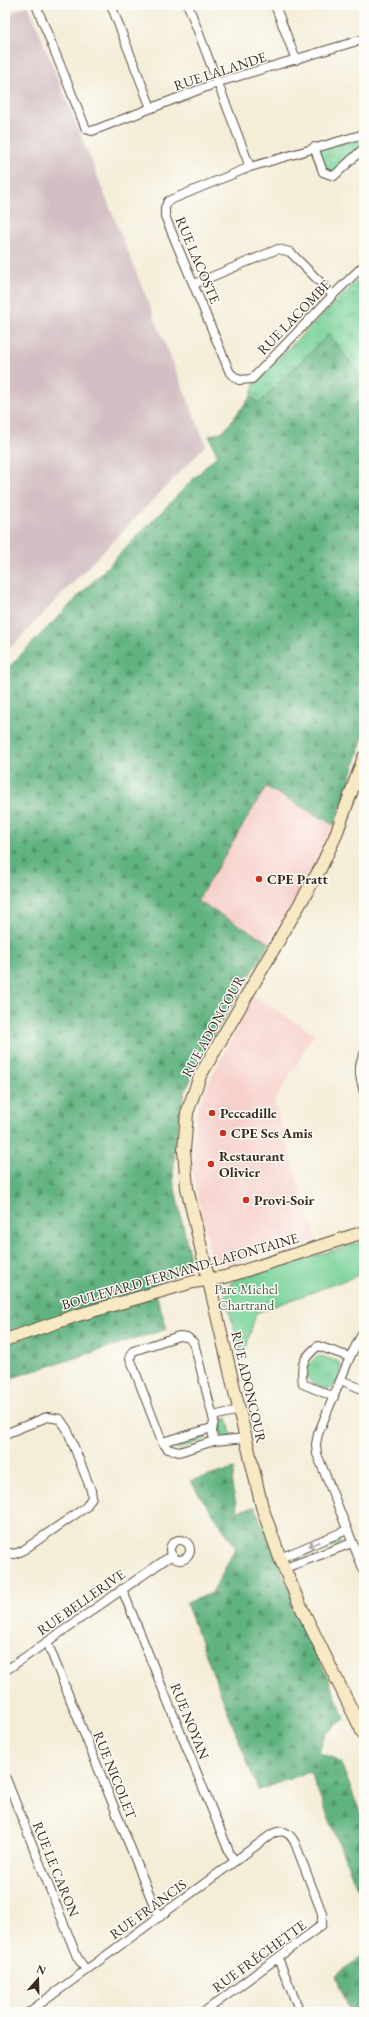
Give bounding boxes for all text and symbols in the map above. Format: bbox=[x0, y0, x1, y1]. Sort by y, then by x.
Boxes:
street label: RUE LALANDE bbox=[171, 48, 269, 94]
street label: RUE LACOSTE bbox=[172, 214, 224, 306]
street label: RUE LACOMBE bbox=[254, 275, 335, 358]
place label: CPE Pratt bbox=[267, 870, 328, 888]
marker: CPE Pratt bbox=[254, 874, 264, 884]
street label: RUE ADONCOUR bbox=[178, 971, 249, 1080]
place label: Peccadille bbox=[220, 1104, 277, 1122]
marker: Peccadille bbox=[207, 1108, 217, 1118]
place label: CPE Ses Amis bbox=[231, 1124, 313, 1142]
marker: CPE Ses Amis bbox=[218, 1128, 228, 1138]
place label: Restaurant Olivier bbox=[219, 1147, 285, 1181]
marker: Restaurant Olivier bbox=[206, 1159, 216, 1169]
place label: Provi-Soir bbox=[254, 1191, 315, 1209]
marker: Provi-Soir bbox=[241, 1195, 251, 1205]
street label: BOULEVARD FERNAND-LAFONTAINE bbox=[59, 1228, 301, 1314]
park label: Parc Michel Chartrand bbox=[214, 1280, 278, 1314]
street label: RUE ADONCOUR bbox=[227, 1329, 271, 1446]
one-way arrow bbox=[308, 1541, 320, 1548]
street label: RUE BELLERIVE bbox=[33, 1565, 129, 1639]
street label: RUE NOYAN bbox=[167, 1680, 213, 1762]
street label: RUE NICOLET bbox=[89, 1729, 141, 1822]
street label: RUE LE CARON bbox=[29, 1819, 83, 1919]
street label: RUE FRANCIS bbox=[106, 1875, 190, 1943]
street label: RUE FRÉCHETTE bbox=[208, 1916, 310, 1996]
north arrow bbox=[18, 1959, 58, 1999]
text: N bbox=[35, 1962, 48, 1978]

